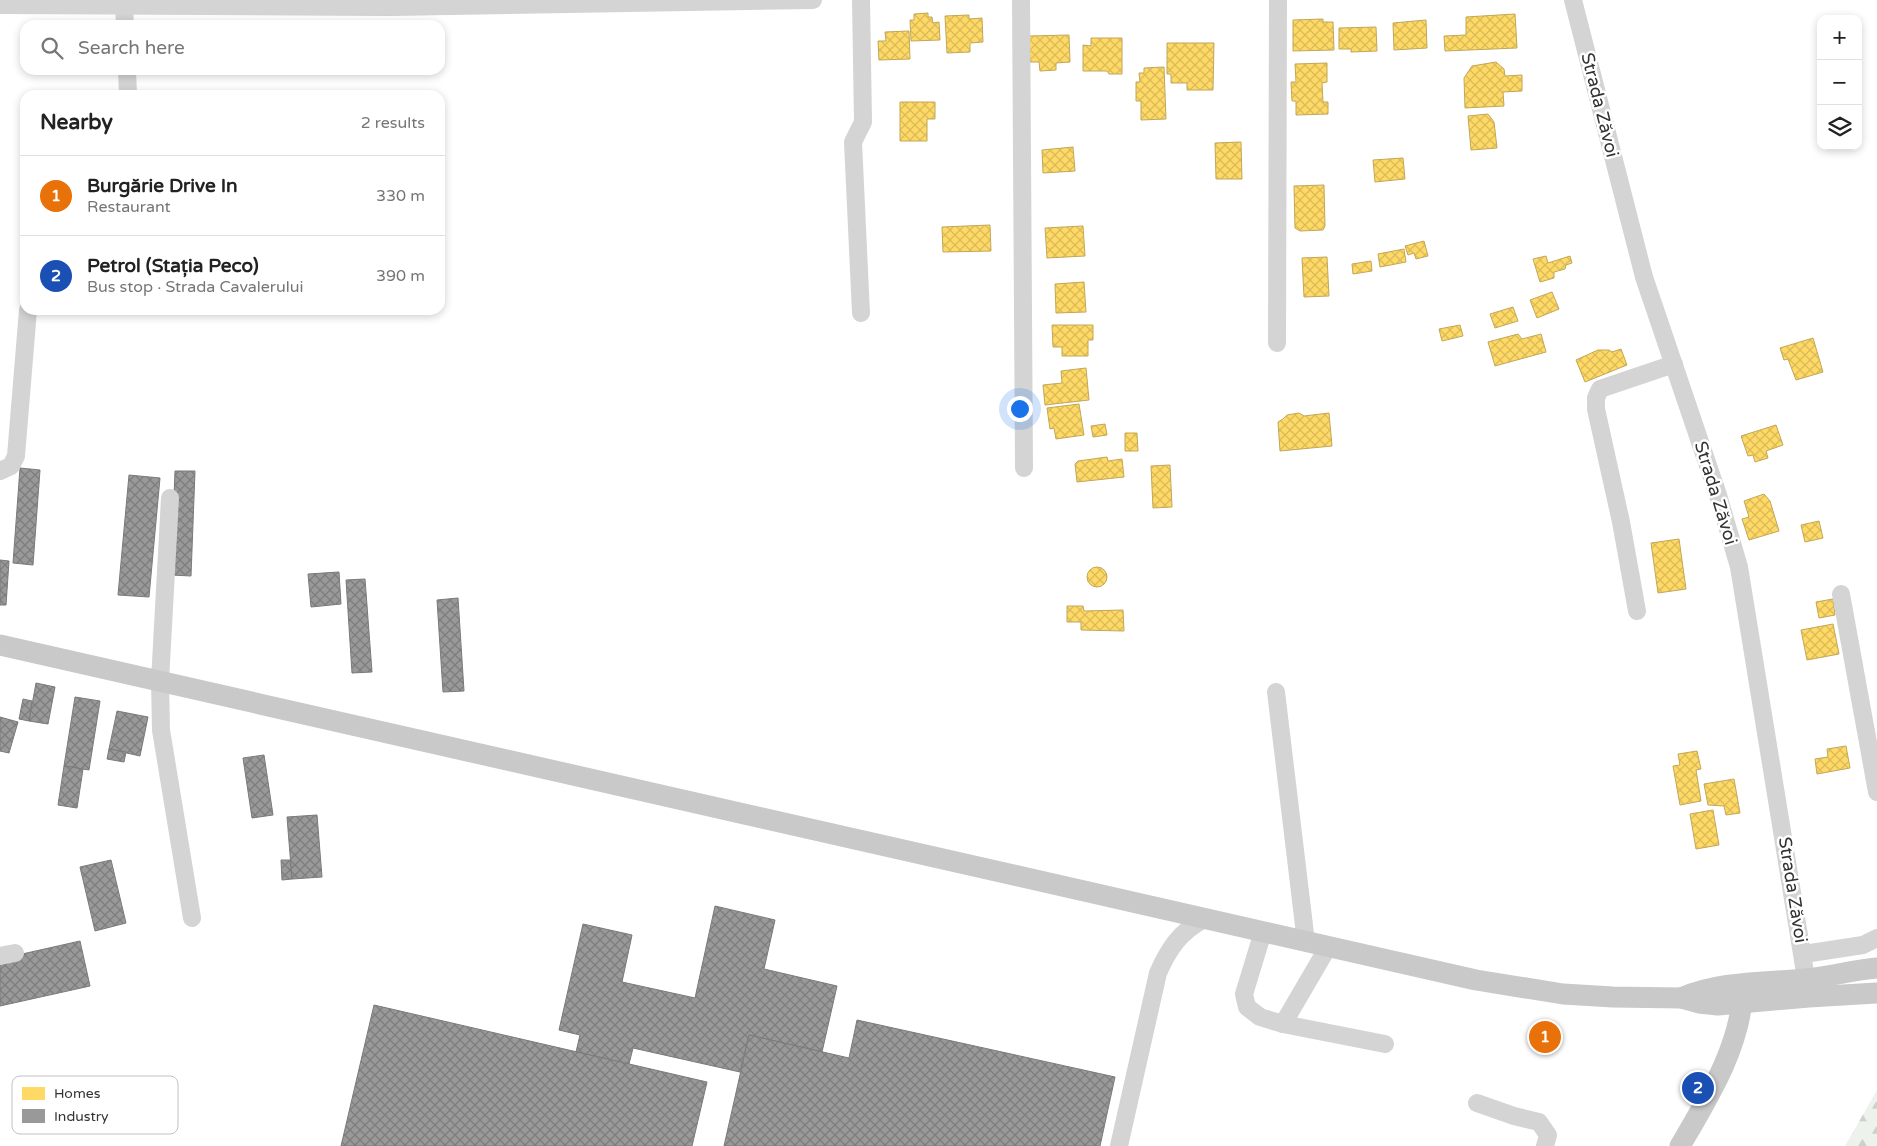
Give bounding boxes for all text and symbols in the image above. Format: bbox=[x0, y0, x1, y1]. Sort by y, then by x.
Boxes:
map controls bbox=[1817, 15, 1862, 150]
button: + bbox=[1817, 15, 1862, 60]
search box bbox=[20, 20, 445, 75]
icon: search bbox=[38, 34, 66, 62]
text: Search here bbox=[78, 37, 185, 59]
street label: Strada Zăvoi bbox=[1576, 50, 1624, 160]
button: − bbox=[1817, 60, 1862, 105]
button: layers bbox=[1817, 105, 1862, 150]
text: Nearby bbox=[40, 110, 113, 135]
text: 2 results bbox=[361, 113, 425, 133]
text: Burgărie Drive In bbox=[87, 175, 238, 197]
text: 1 bbox=[51, 186, 61, 206]
text: 330 m bbox=[376, 186, 425, 206]
text: Restaurant bbox=[87, 197, 171, 217]
text: Petrol (Stația Peco) bbox=[87, 255, 259, 277]
text: 2 bbox=[51, 266, 61, 286]
text: 390 m bbox=[376, 266, 425, 286]
text: Bus stop · Strada Cavalerului bbox=[87, 277, 303, 297]
your location bbox=[1007, 396, 1033, 422]
street label: Strada Zăvoi bbox=[1690, 439, 1742, 547]
street label: Strada Zăvoi bbox=[1774, 835, 1812, 945]
pin: 1 bbox=[1529, 1018, 1561, 1056]
pin: 2 bbox=[1682, 1069, 1714, 1107]
legend bbox=[12, 1076, 178, 1134]
text: Homes bbox=[54, 1085, 101, 1102]
text: Industry bbox=[54, 1108, 109, 1125]

